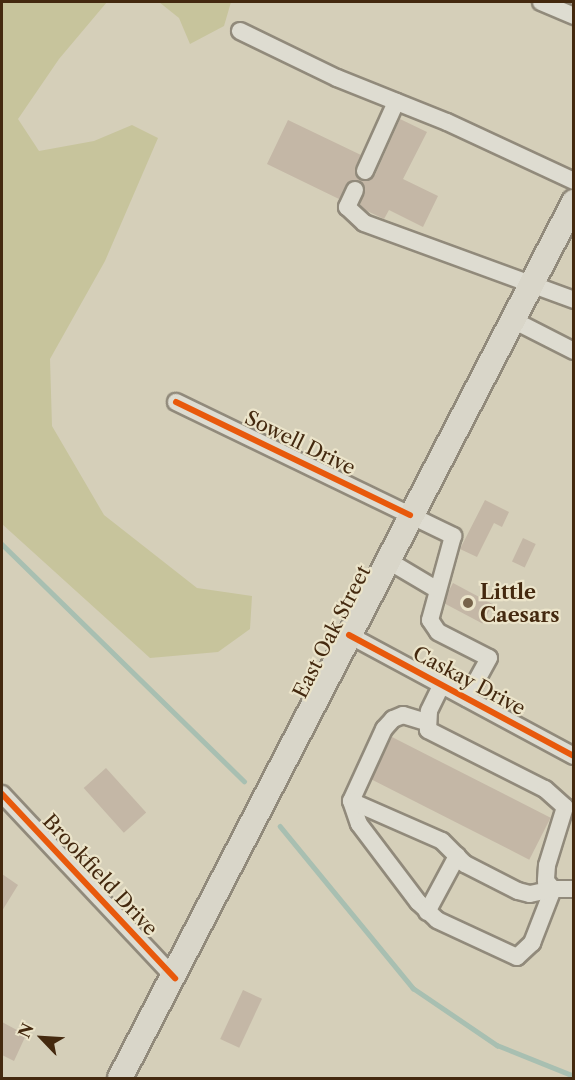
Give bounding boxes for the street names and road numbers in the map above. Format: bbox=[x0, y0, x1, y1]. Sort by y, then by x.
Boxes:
street label: Sowell Drive bbox=[241, 406, 359, 480]
street label: East Oak Street bbox=[288, 561, 376, 703]
street label: Caskay Drive bbox=[408, 641, 530, 721]
street label: Brookfield Drive bbox=[38, 809, 162, 941]

